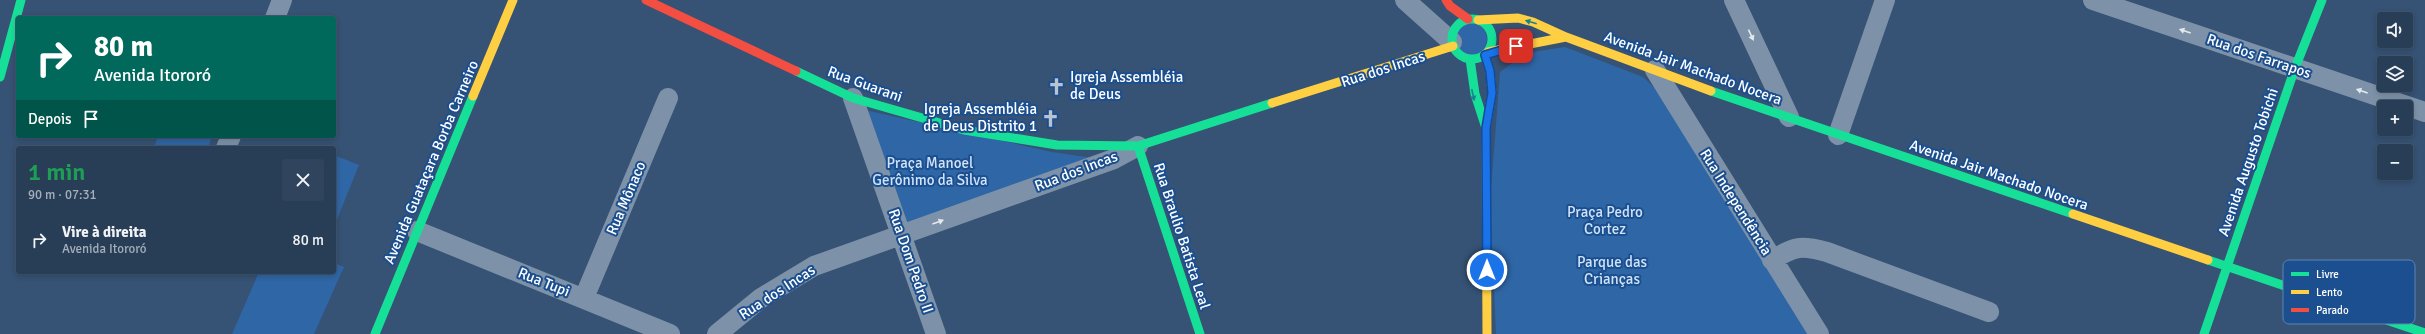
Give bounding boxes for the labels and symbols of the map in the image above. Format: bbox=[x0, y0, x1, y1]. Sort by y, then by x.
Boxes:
one-way arrow bbox=[1524, 18, 1537, 24]
street label: Avenida Jair Machado Nocera bbox=[1602, 27, 1784, 109]
one-way arrow bbox=[2179, 28, 2191, 34]
pin bbox=[1499, 29, 1533, 63]
one-way arrow bbox=[1748, 30, 1754, 41]
street label: Rua dos Farrapos bbox=[2204, 30, 2314, 82]
street label: Rua dos Incas bbox=[1339, 47, 1428, 91]
street label: Avenida Guataçara Borba Carneiro bbox=[380, 57, 482, 266]
street label: Rua Guarani bbox=[825, 62, 905, 106]
place label: Igreja Assembléia de Deus bbox=[1070, 68, 1183, 103]
church icon: Igreja Assembléia de Deus bbox=[1047, 76, 1067, 96]
street label: Avenida Augusto Tobichi bbox=[2214, 86, 2282, 238]
one-way arrow bbox=[1471, 88, 1477, 101]
one-way arrow bbox=[2355, 88, 2367, 94]
place label: Igreja Assembléia de Deus Distrito 1 bbox=[923, 100, 1037, 135]
church icon: Igreja Assembléia de Deus Distrito 1 bbox=[1040, 108, 1060, 128]
street label: Avenida Jair Machado Nocera bbox=[1907, 136, 2091, 214]
street label: Rua Independência bbox=[1696, 145, 1776, 259]
street label: Rua dos Incas bbox=[1032, 147, 1120, 195]
park label: Praça Manoel Gerônimo da Silva bbox=[872, 154, 988, 189]
street label: Rua Mônaco bbox=[602, 158, 650, 238]
street label: Rua Braulio Batista Leal bbox=[1150, 160, 1214, 312]
park label: Praça Pedro Cortez bbox=[1567, 203, 1643, 238]
street label: Rua Dom Pedro II bbox=[885, 206, 937, 316]
one-way arrow bbox=[933, 218, 945, 224]
position arrow bbox=[1466, 249, 1508, 291]
park label: Parque das Crianças bbox=[1577, 253, 1648, 288]
street label: Rua dos Incas bbox=[736, 260, 819, 323]
legend bbox=[2283, 260, 2415, 324]
street label: Rua Tupi bbox=[516, 264, 572, 300]
text: Livre bbox=[2316, 268, 2339, 281]
text: Lento bbox=[2316, 286, 2343, 299]
text: Parado bbox=[2316, 304, 2349, 317]

